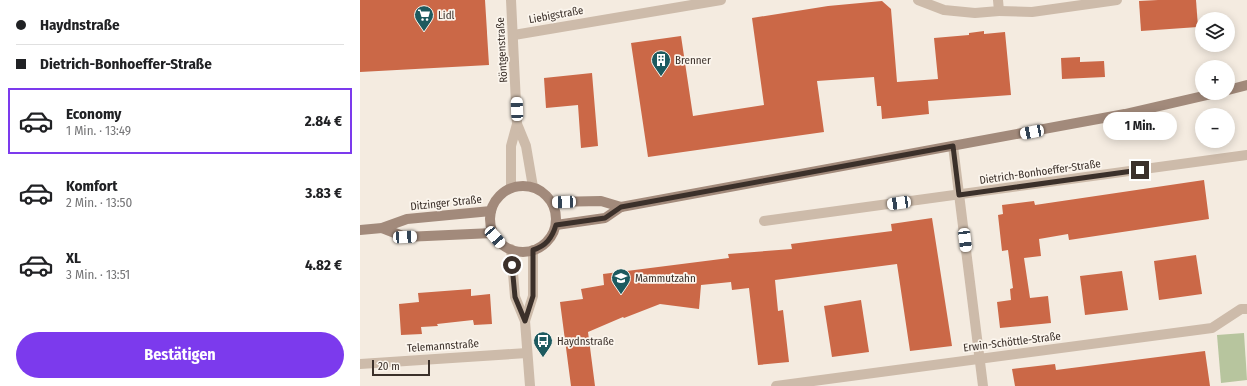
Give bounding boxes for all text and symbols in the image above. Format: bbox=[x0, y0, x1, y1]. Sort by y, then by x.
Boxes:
supermarket icon: Lidl bbox=[413, 4, 435, 32]
street label: Liebigstraße bbox=[528, 4, 584, 26]
place label: Lidl bbox=[438, 9, 455, 22]
map controls bbox=[1195, 12, 1235, 148]
button: layers bbox=[1195, 12, 1235, 52]
text: Haydnstraße bbox=[40, 16, 120, 34]
street label: Röntgenstraße bbox=[494, 17, 510, 83]
building icon: Brenner bbox=[650, 49, 672, 77]
place label: Brenner bbox=[675, 54, 711, 67]
text: Dietrich-Bonhoeffer-Straße bbox=[40, 55, 212, 73]
button: + bbox=[1195, 60, 1235, 100]
car bbox=[511, 97, 523, 121]
icon: car bbox=[18, 103, 54, 139]
text: Economy bbox=[66, 105, 121, 123]
button: − bbox=[1195, 108, 1235, 148]
text: 2.84 € bbox=[305, 112, 342, 130]
callout: 1 Min. bbox=[1103, 112, 1177, 140]
text: 1 Min. bbox=[1125, 118, 1155, 133]
text: 1 Min. · 13:49 bbox=[66, 123, 131, 138]
car bbox=[1019, 124, 1045, 140]
street label: Dietrich-Bonhoeffer-Straße bbox=[978, 157, 1102, 187]
route end bbox=[1131, 161, 1149, 179]
icon: car bbox=[18, 175, 54, 211]
text: Komfort bbox=[66, 177, 117, 195]
text: 3.83 € bbox=[305, 184, 342, 202]
street label: Ditzinger Straße bbox=[410, 193, 482, 213]
text: 2 Min. · 13:50 bbox=[66, 195, 132, 210]
car bbox=[886, 195, 912, 211]
car bbox=[552, 196, 576, 208]
car bbox=[483, 224, 507, 250]
car bbox=[958, 227, 972, 253]
car bbox=[393, 230, 417, 244]
icon: car bbox=[18, 247, 54, 283]
text: XL bbox=[66, 249, 81, 267]
text: 4.82 € bbox=[305, 256, 342, 274]
route start bbox=[503, 256, 521, 274]
text: 3 Min. · 13:51 bbox=[66, 267, 130, 282]
school or university icon: Mammutzahn bbox=[610, 267, 632, 295]
place label: Mammutzahn bbox=[635, 272, 696, 285]
bus stop icon: Haydnstraße bbox=[532, 330, 554, 358]
street label: Erwin-Schöttle-Straße bbox=[962, 330, 1062, 354]
button: Bestätigen bbox=[16, 332, 344, 378]
place label: Haydnstraße bbox=[557, 335, 614, 348]
street label: Telemannstraße bbox=[407, 337, 479, 355]
scale bar bbox=[372, 358, 430, 377]
text: 20 m bbox=[378, 360, 400, 373]

